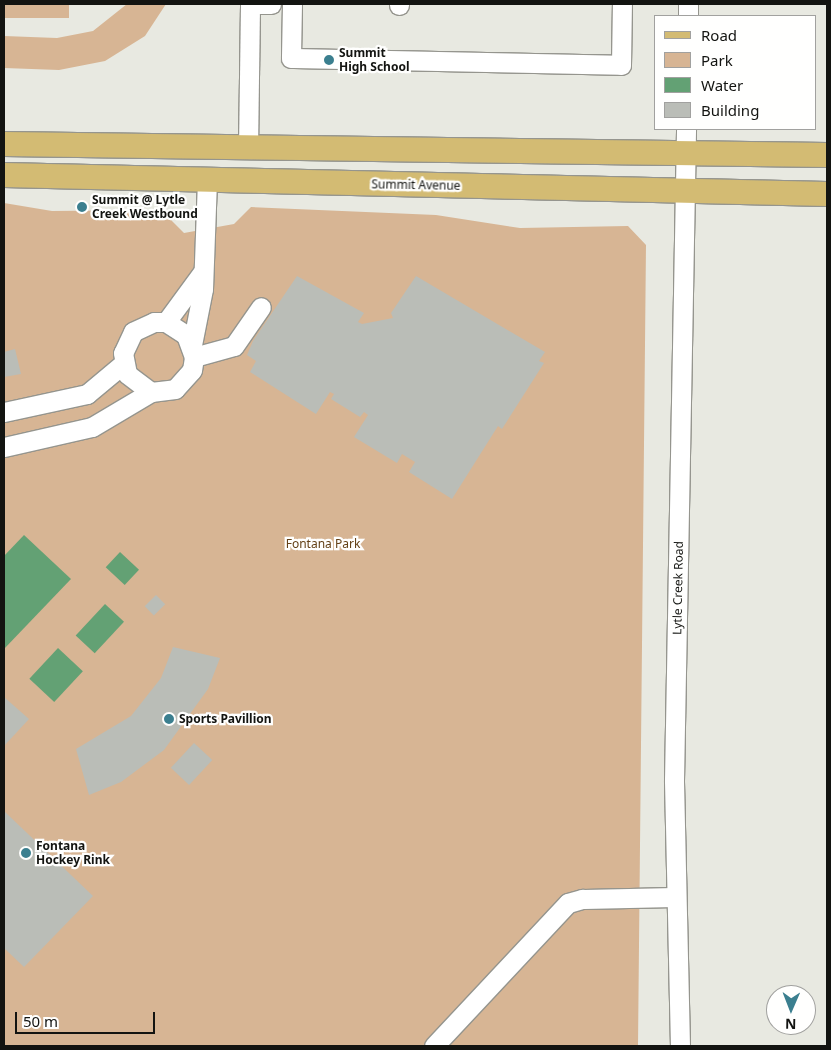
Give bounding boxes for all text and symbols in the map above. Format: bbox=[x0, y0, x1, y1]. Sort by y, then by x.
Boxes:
legend bbox=[654, 15, 816, 130]
text: Road bbox=[701, 25, 737, 45]
place label: Summit High School bbox=[339, 46, 409, 74]
text: Park bbox=[701, 50, 733, 70]
marker: Summit High School bbox=[323, 54, 335, 66]
text: Water bbox=[701, 75, 743, 95]
text: Building bbox=[701, 100, 759, 120]
street label: Summit Avenue bbox=[371, 177, 461, 193]
place label: Summit @ Lytle Creek Westbound bbox=[92, 193, 198, 221]
marker: Summit @ Lytle Creek Westbound bbox=[76, 201, 88, 213]
park label: Fontana Park bbox=[286, 537, 360, 551]
street label: Lytle Creek Road bbox=[670, 541, 686, 635]
place label: Sports Pavillion bbox=[179, 712, 272, 726]
marker: Sports Pavillion bbox=[163, 713, 175, 725]
place label: Fontana Hockey Rink bbox=[36, 839, 110, 867]
marker: Fontana Hockey Rink bbox=[20, 847, 32, 859]
north arrow bbox=[766, 985, 816, 1035]
scale bar bbox=[18, 1002, 158, 1034]
text: 50 m bbox=[23, 1011, 58, 1031]
text: N bbox=[785, 1015, 797, 1034]

